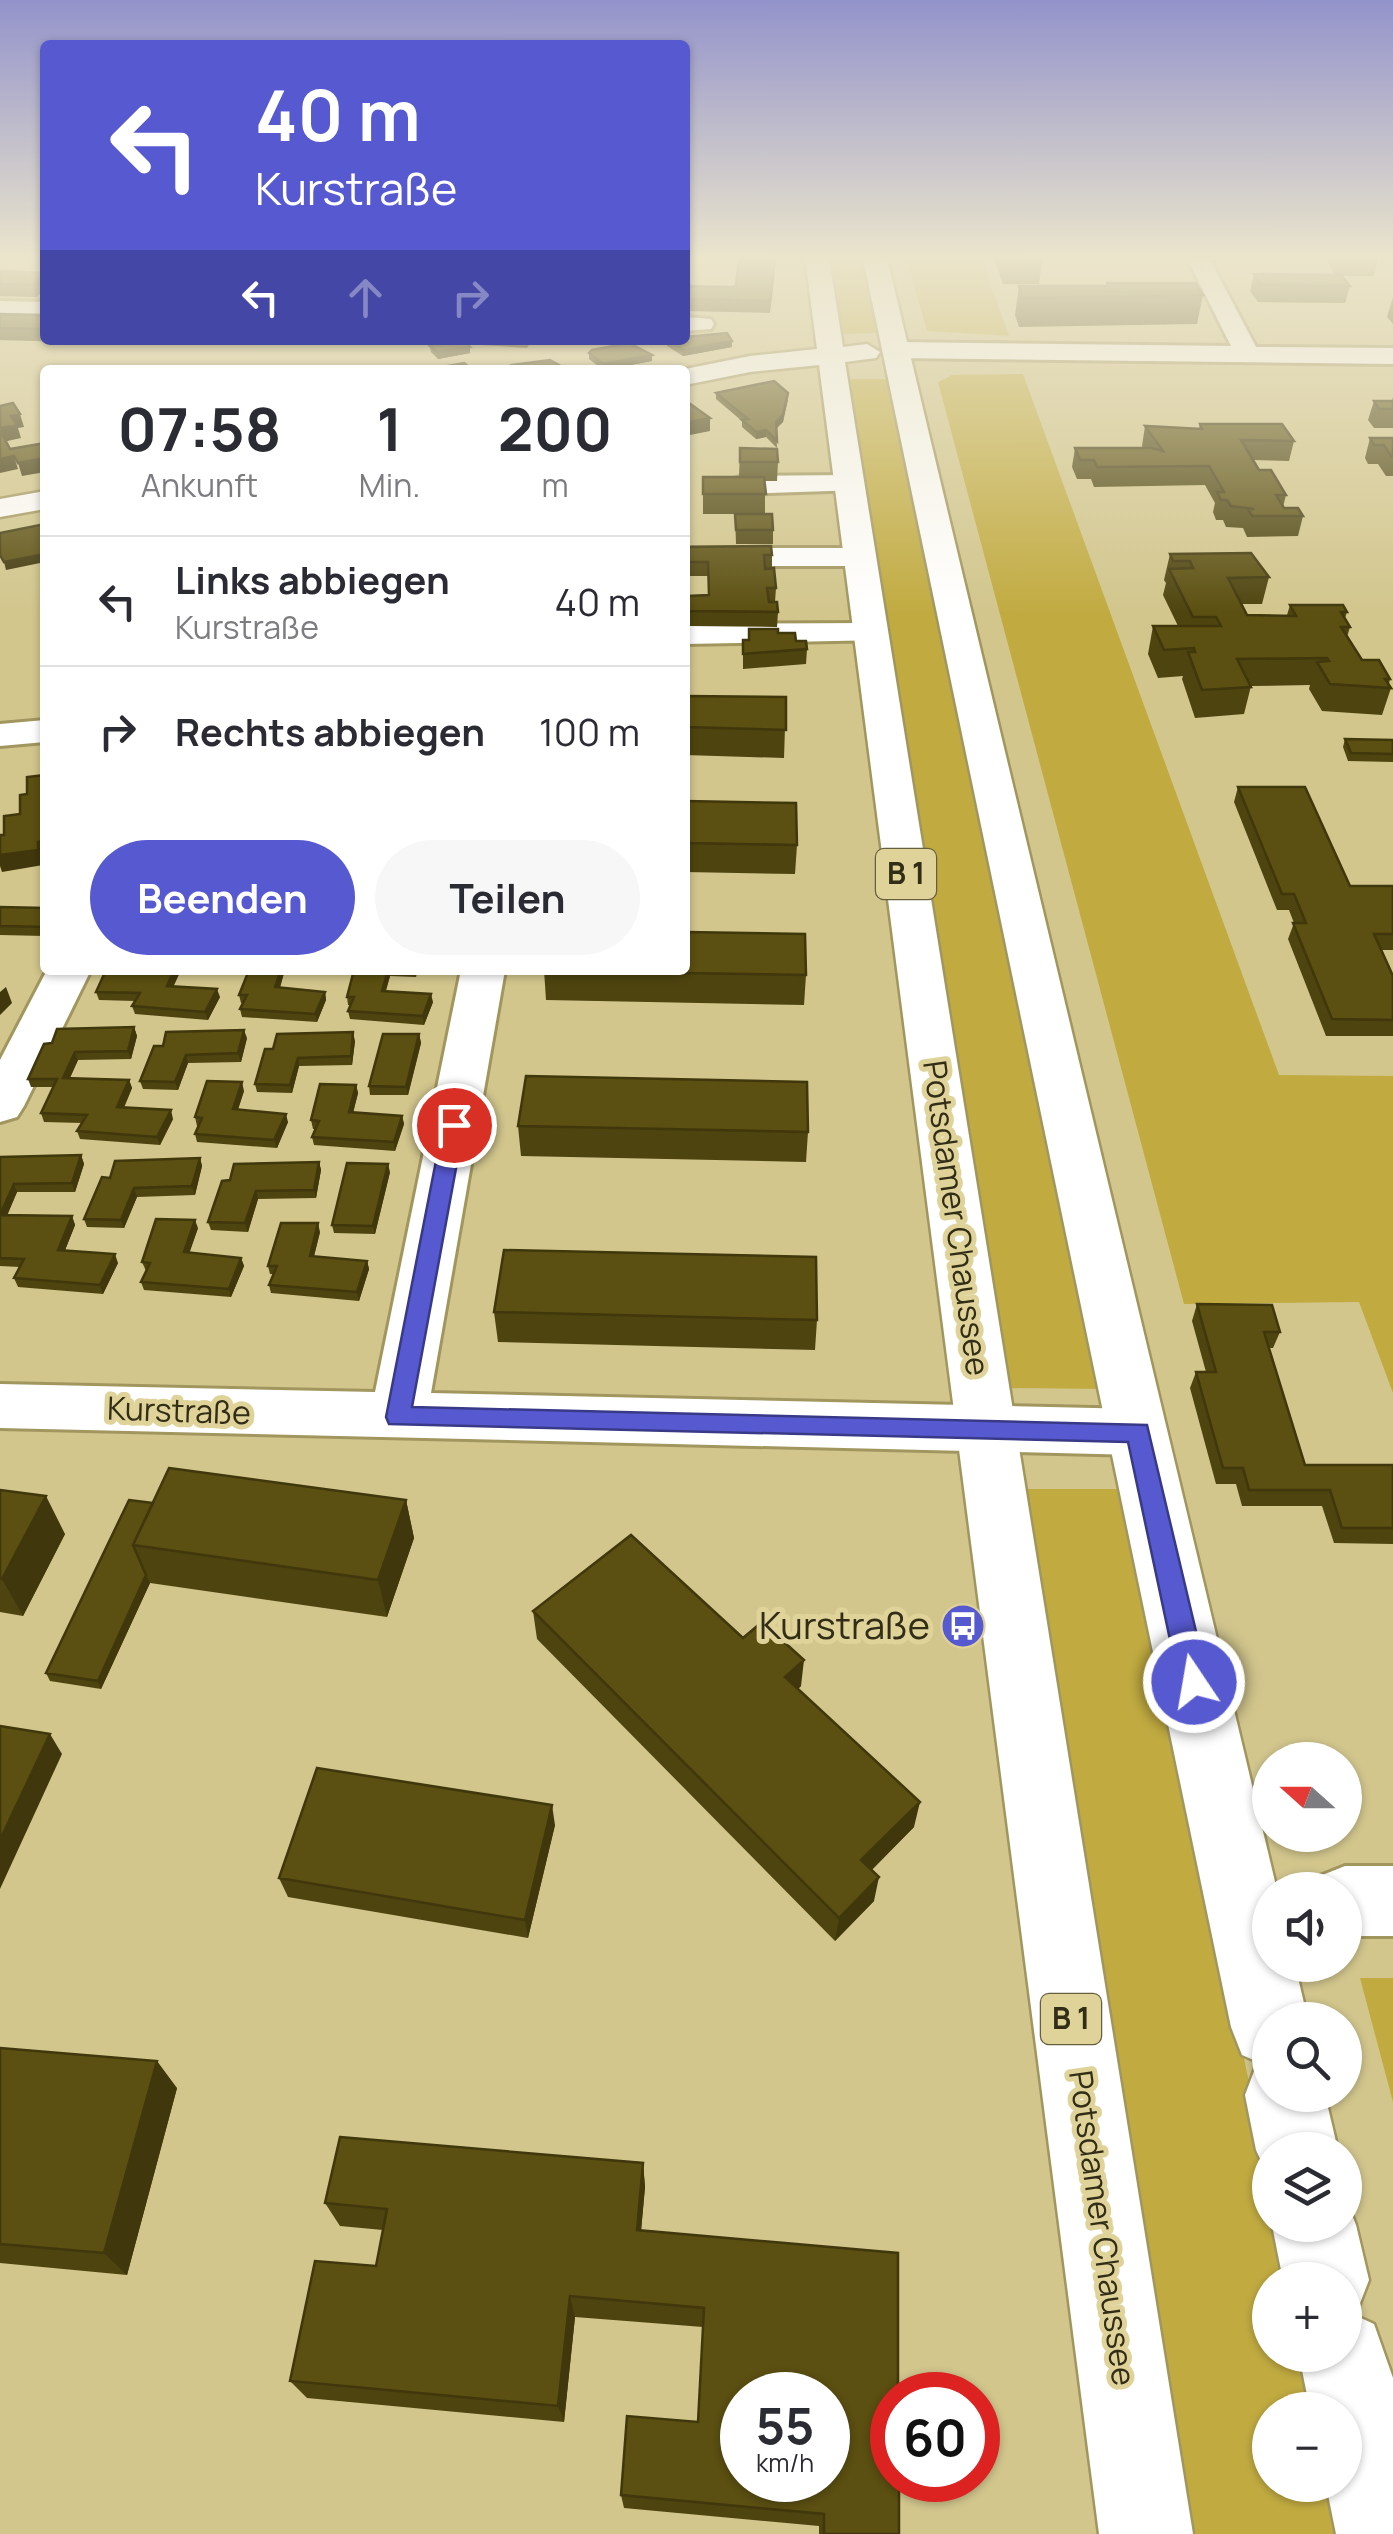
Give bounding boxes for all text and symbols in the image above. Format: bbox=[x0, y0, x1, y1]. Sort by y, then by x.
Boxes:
text: 40 m bbox=[255, 66, 421, 162]
icon: left bbox=[90, 80, 220, 210]
text: Kurstraße bbox=[255, 157, 457, 219]
icon: left bbox=[233, 270, 288, 325]
icon: ahead bbox=[338, 270, 393, 325]
icon: right bbox=[443, 270, 498, 325]
text: 07:58 bbox=[117, 387, 281, 469]
text: 1 bbox=[376, 387, 403, 469]
text: 200 bbox=[498, 387, 613, 469]
text: Ankunft bbox=[141, 463, 258, 507]
text: Min. bbox=[359, 463, 420, 507]
text: m bbox=[542, 463, 569, 507]
text: Links abbiegen bbox=[175, 553, 450, 605]
icon: left bbox=[90, 574, 145, 629]
text: 40 m bbox=[555, 575, 640, 627]
text: Kurstraße bbox=[175, 605, 319, 649]
icon: right bbox=[90, 704, 145, 759]
text: Rechts abbiegen bbox=[175, 705, 485, 757]
text: 100 m bbox=[539, 705, 640, 757]
button: Beenden bbox=[90, 840, 355, 955]
button: Teilen bbox=[375, 840, 640, 955]
road number: B 1 bbox=[876, 849, 936, 899]
street label: Potsdamer Chaussee bbox=[913, 1057, 1001, 1378]
pin bbox=[412, 1083, 497, 1168]
icon: arrive bbox=[427, 1098, 482, 1153]
street label: Kurstraße bbox=[106, 1386, 252, 1434]
place label: Kurstraße bbox=[759, 1598, 930, 1650]
bus stop icon: Kurstraße bbox=[940, 1603, 986, 1649]
position arrow bbox=[1142, 1630, 1246, 1734]
north arrow bbox=[1252, 1742, 1362, 1852]
map controls bbox=[1252, 1742, 1362, 2502]
button: sound bbox=[1252, 1872, 1362, 1982]
road number: B 1 bbox=[1041, 1994, 1101, 2044]
button: search bbox=[1252, 2002, 1362, 2112]
street label: Potsdamer Chaussee bbox=[1059, 2067, 1147, 2388]
button: layers bbox=[1252, 2132, 1362, 2242]
button: + bbox=[1252, 2262, 1362, 2372]
speed limit sign: 60 bbox=[870, 2372, 1000, 2502]
text: 55 bbox=[756, 2391, 814, 2459]
button: − bbox=[1252, 2392, 1362, 2502]
text: km/h bbox=[756, 2445, 814, 2480]

